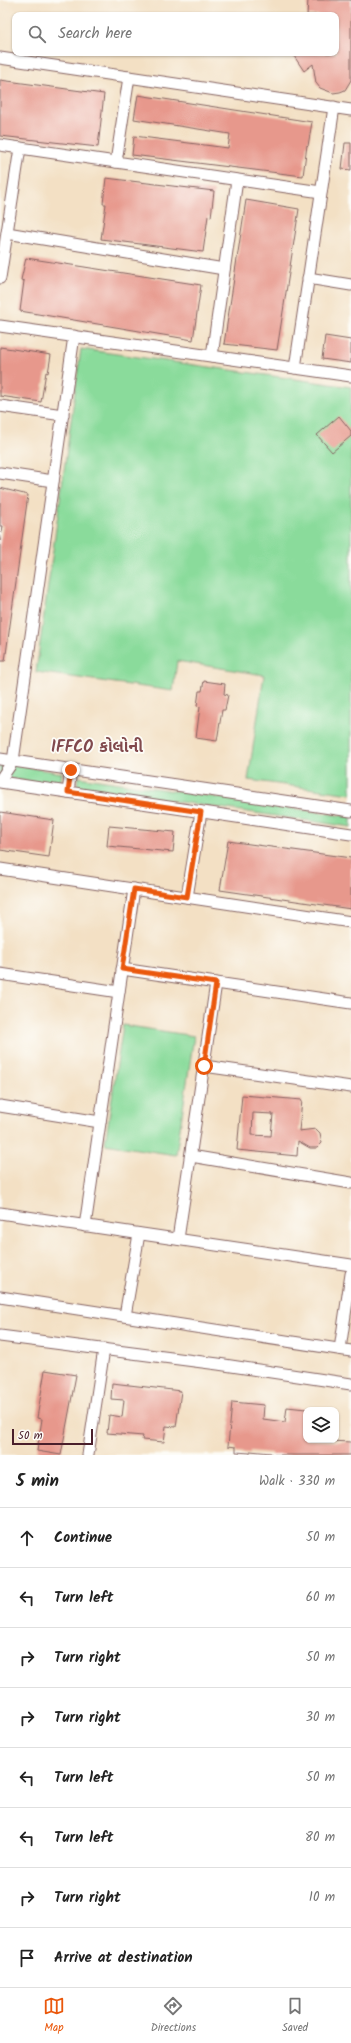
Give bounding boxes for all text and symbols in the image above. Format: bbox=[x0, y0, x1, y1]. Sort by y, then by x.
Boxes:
search box bbox=[12, 12, 339, 56]
text: Search here bbox=[58, 22, 132, 46]
icon: search bbox=[26, 23, 48, 45]
district label: IFFCO કોલોની bbox=[51, 735, 143, 760]
route end bbox=[62, 761, 80, 779]
route start bbox=[195, 1057, 213, 1075]
map controls bbox=[303, 1407, 339, 1443]
button: layers bbox=[303, 1407, 339, 1443]
scale bar bbox=[12, 1427, 93, 1446]
text: 50 m bbox=[18, 1427, 43, 1445]
text: 5 min bbox=[16, 1468, 59, 1495]
text: Walk · 330 m bbox=[259, 1471, 335, 1492]
text: Continue bbox=[54, 1526, 112, 1550]
icon: ahead bbox=[16, 1527, 38, 1549]
text: 50 m bbox=[306, 1527, 335, 1548]
text: Turn left bbox=[54, 1586, 114, 1610]
icon: left bbox=[16, 1587, 38, 1609]
text: 60 m bbox=[306, 1587, 335, 1608]
text: Turn right bbox=[54, 1646, 121, 1670]
icon: right bbox=[16, 1647, 38, 1669]
text: 50 m bbox=[306, 1647, 335, 1668]
text: Turn right bbox=[54, 1706, 121, 1730]
icon: right bbox=[16, 1707, 38, 1729]
text: 30 m bbox=[306, 1707, 335, 1728]
text: Turn left bbox=[54, 1766, 114, 1790]
icon: left bbox=[16, 1767, 38, 1789]
text: 50 m bbox=[306, 1767, 335, 1788]
text: Turn left bbox=[54, 1826, 114, 1850]
icon: left bbox=[16, 1827, 38, 1849]
text: 80 m bbox=[305, 1827, 335, 1848]
text: Turn right bbox=[54, 1886, 121, 1910]
icon: right bbox=[16, 1887, 38, 1909]
text: 10 m bbox=[309, 1887, 335, 1908]
text: Arrive at destination bbox=[54, 1946, 193, 1970]
icon: arrive bbox=[16, 1947, 38, 1969]
tab: Map bbox=[43, 1995, 65, 2037]
tab: Directions bbox=[151, 1995, 196, 2037]
tab: Saved bbox=[282, 1995, 308, 2037]

